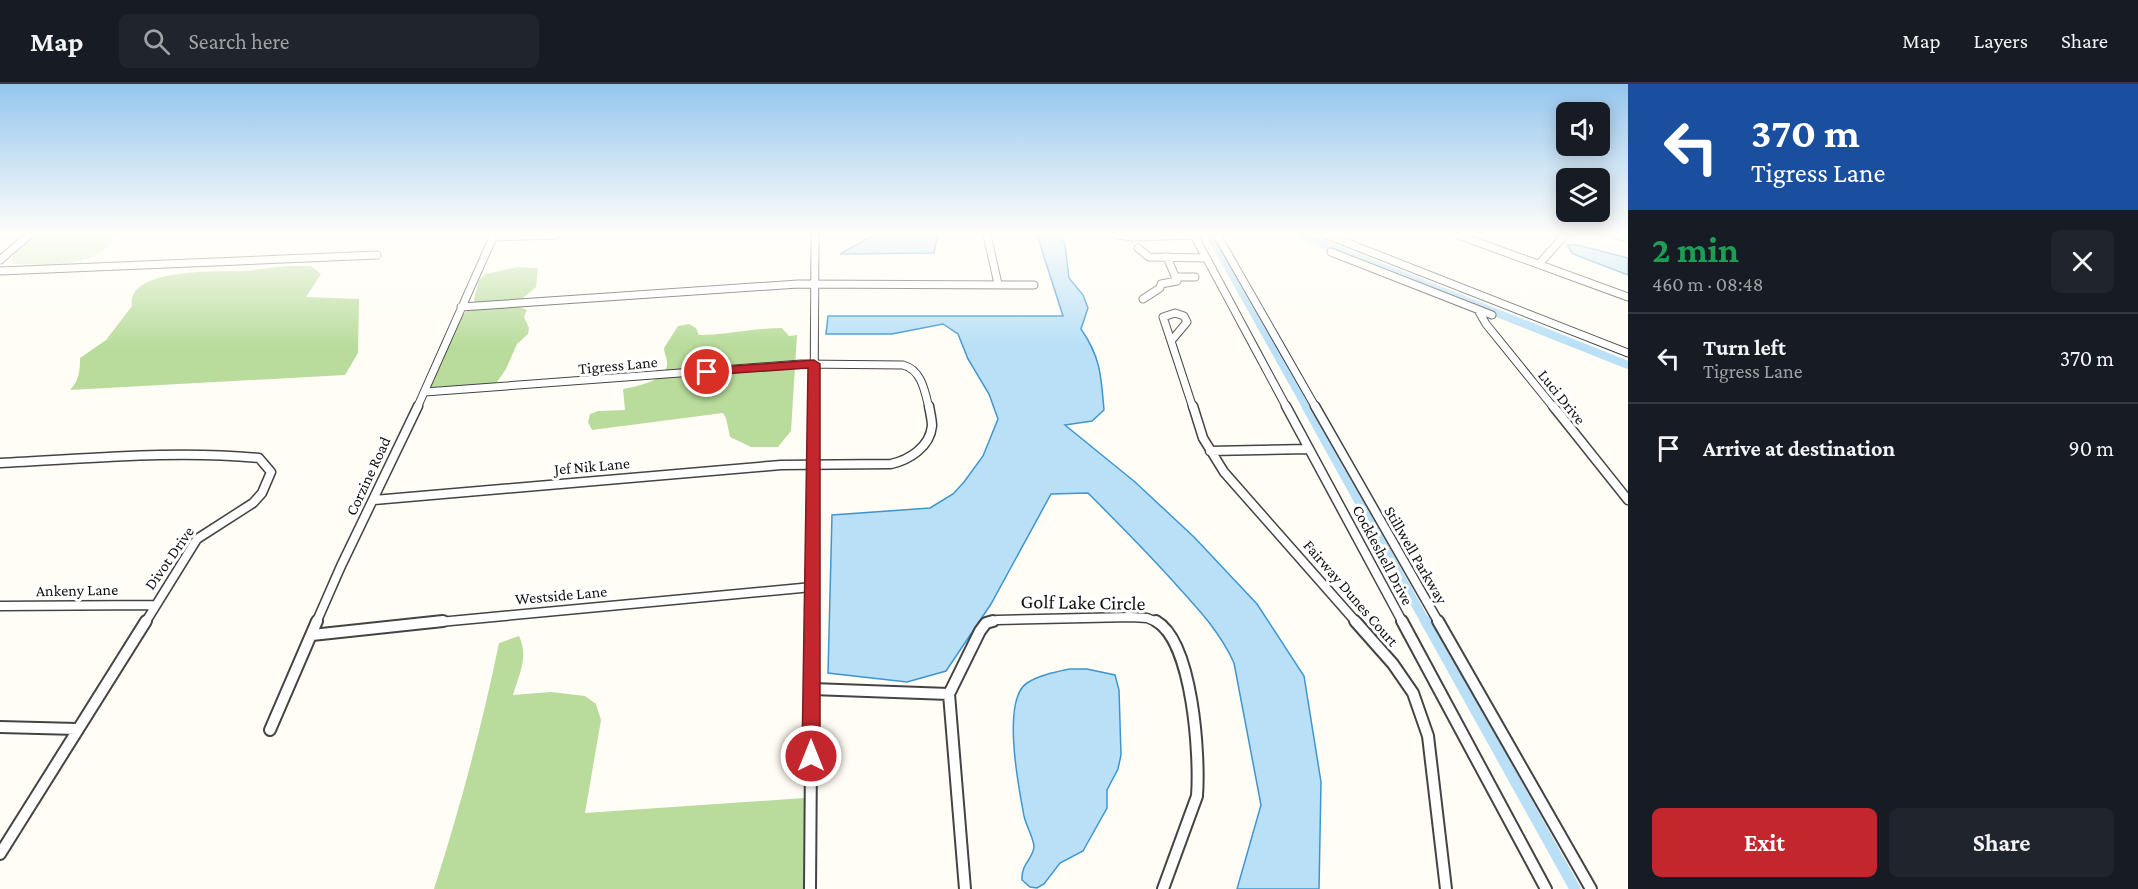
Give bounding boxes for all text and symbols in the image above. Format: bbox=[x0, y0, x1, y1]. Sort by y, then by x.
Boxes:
search box bbox=[119, 14, 539, 68]
icon: search bbox=[140, 25, 173, 58]
text: Map bbox=[30, 26, 83, 57]
text: Search here bbox=[188, 29, 289, 54]
text: Map bbox=[1902, 29, 1941, 53]
text: Layers bbox=[1974, 29, 2028, 53]
text: Share bbox=[2061, 29, 2108, 53]
map controls bbox=[1556, 102, 1610, 222]
button: sound bbox=[1556, 102, 1610, 156]
icon: left bbox=[1652, 108, 1730, 186]
text: 370 m bbox=[1751, 109, 1860, 156]
text: Tigress Lane bbox=[1751, 158, 1885, 188]
button: layers bbox=[1556, 168, 1610, 222]
text: 2 min bbox=[1652, 230, 1739, 270]
button: close bbox=[2051, 230, 2114, 293]
text: 460 m · 08:48 bbox=[1652, 273, 1763, 295]
text: Turn left bbox=[1703, 335, 1786, 360]
icon: left bbox=[1652, 342, 1685, 375]
pin bbox=[681, 346, 732, 397]
text: 370 m bbox=[2060, 346, 2114, 371]
street label: Tigress Lane bbox=[578, 353, 658, 378]
icon: arrive bbox=[690, 355, 723, 388]
text: Tigress Lane bbox=[1703, 360, 1802, 382]
street label: Luci Drive bbox=[1535, 366, 1589, 428]
icon: arrive bbox=[1652, 432, 1685, 465]
street label: Corzine Road bbox=[342, 433, 394, 518]
text: Arrive at destination bbox=[1703, 436, 1895, 461]
text: 90 m bbox=[2069, 436, 2114, 461]
street label: Jef Nik Lane bbox=[551, 454, 631, 479]
street label: Cockleshell Drive bbox=[1349, 502, 1417, 608]
street label: Stillwell Parkway bbox=[1380, 503, 1451, 608]
street label: Divot Drive bbox=[141, 523, 197, 593]
street label: Fairway Dunes Court bbox=[1300, 536, 1402, 651]
street label: Ankeny Lane bbox=[36, 581, 118, 600]
street label: Westside Lane bbox=[514, 583, 608, 607]
street label: Golf Lake Circle bbox=[1020, 590, 1146, 614]
position arrow bbox=[779, 724, 843, 788]
button: Exit bbox=[1652, 808, 1877, 877]
button: Share bbox=[1889, 808, 2114, 877]

